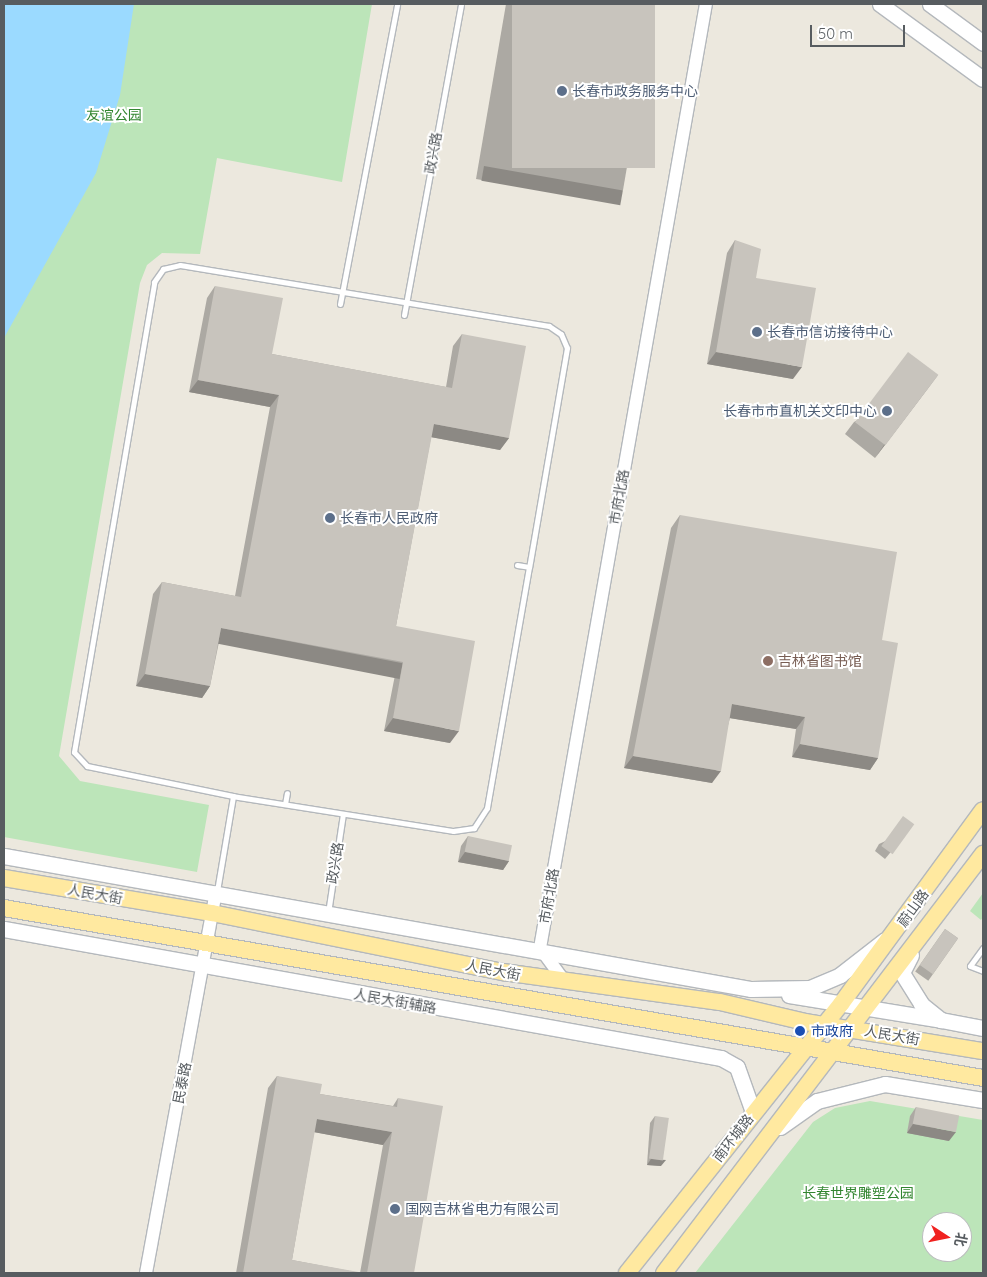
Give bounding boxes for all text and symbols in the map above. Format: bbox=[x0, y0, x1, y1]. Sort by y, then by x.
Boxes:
scale bar bbox=[812, 15, 907, 47]
text: 50 m bbox=[818, 24, 853, 43]
place label: 长春市政务服务中心 bbox=[572, 83, 698, 99]
marker: 长春市政务服务中心 bbox=[556, 85, 568, 97]
park label: 友谊公园 bbox=[86, 107, 142, 123]
street label: 政兴路 bbox=[421, 131, 445, 175]
place label: 长春市信访接待中心 bbox=[767, 324, 893, 340]
marker: 长春市信访接待中心 bbox=[751, 326, 763, 338]
place label: 长春市市直机关文印中心 bbox=[723, 403, 877, 419]
marker: 长春市市直机关文印中心 bbox=[881, 405, 893, 417]
street label: 市府北路 bbox=[606, 468, 632, 526]
place label: 长春市人民政府 bbox=[340, 510, 438, 526]
marker: 长春市人民政府 bbox=[324, 512, 336, 524]
place label: 吉林省图书馆 bbox=[778, 653, 862, 669]
marker: 吉林省图书馆 bbox=[762, 655, 774, 667]
street label: 政兴路 bbox=[323, 841, 347, 885]
street label: 市府北路 bbox=[536, 867, 562, 925]
street label: 人民大街 bbox=[66, 881, 124, 907]
street label: 蔚山路 bbox=[894, 886, 932, 930]
street label: 人民大街 bbox=[464, 956, 522, 984]
street label: 人民大街辅路 bbox=[352, 985, 438, 1017]
street label: 人民大街 bbox=[863, 1022, 921, 1048]
place label: 市政府 bbox=[811, 1023, 853, 1039]
marker: 市政府 bbox=[793, 1024, 807, 1038]
street label: 民泰路 bbox=[170, 1061, 194, 1105]
street label: 南环城路 bbox=[709, 1111, 757, 1165]
park label: 长春世界雕塑公园 bbox=[802, 1185, 914, 1201]
place label: 国网吉林省电力有限公司 bbox=[405, 1201, 559, 1217]
marker: 国网吉林省电力有限公司 bbox=[389, 1203, 401, 1215]
north arrow bbox=[922, 1212, 972, 1262]
text: 北 bbox=[951, 1231, 971, 1248]

